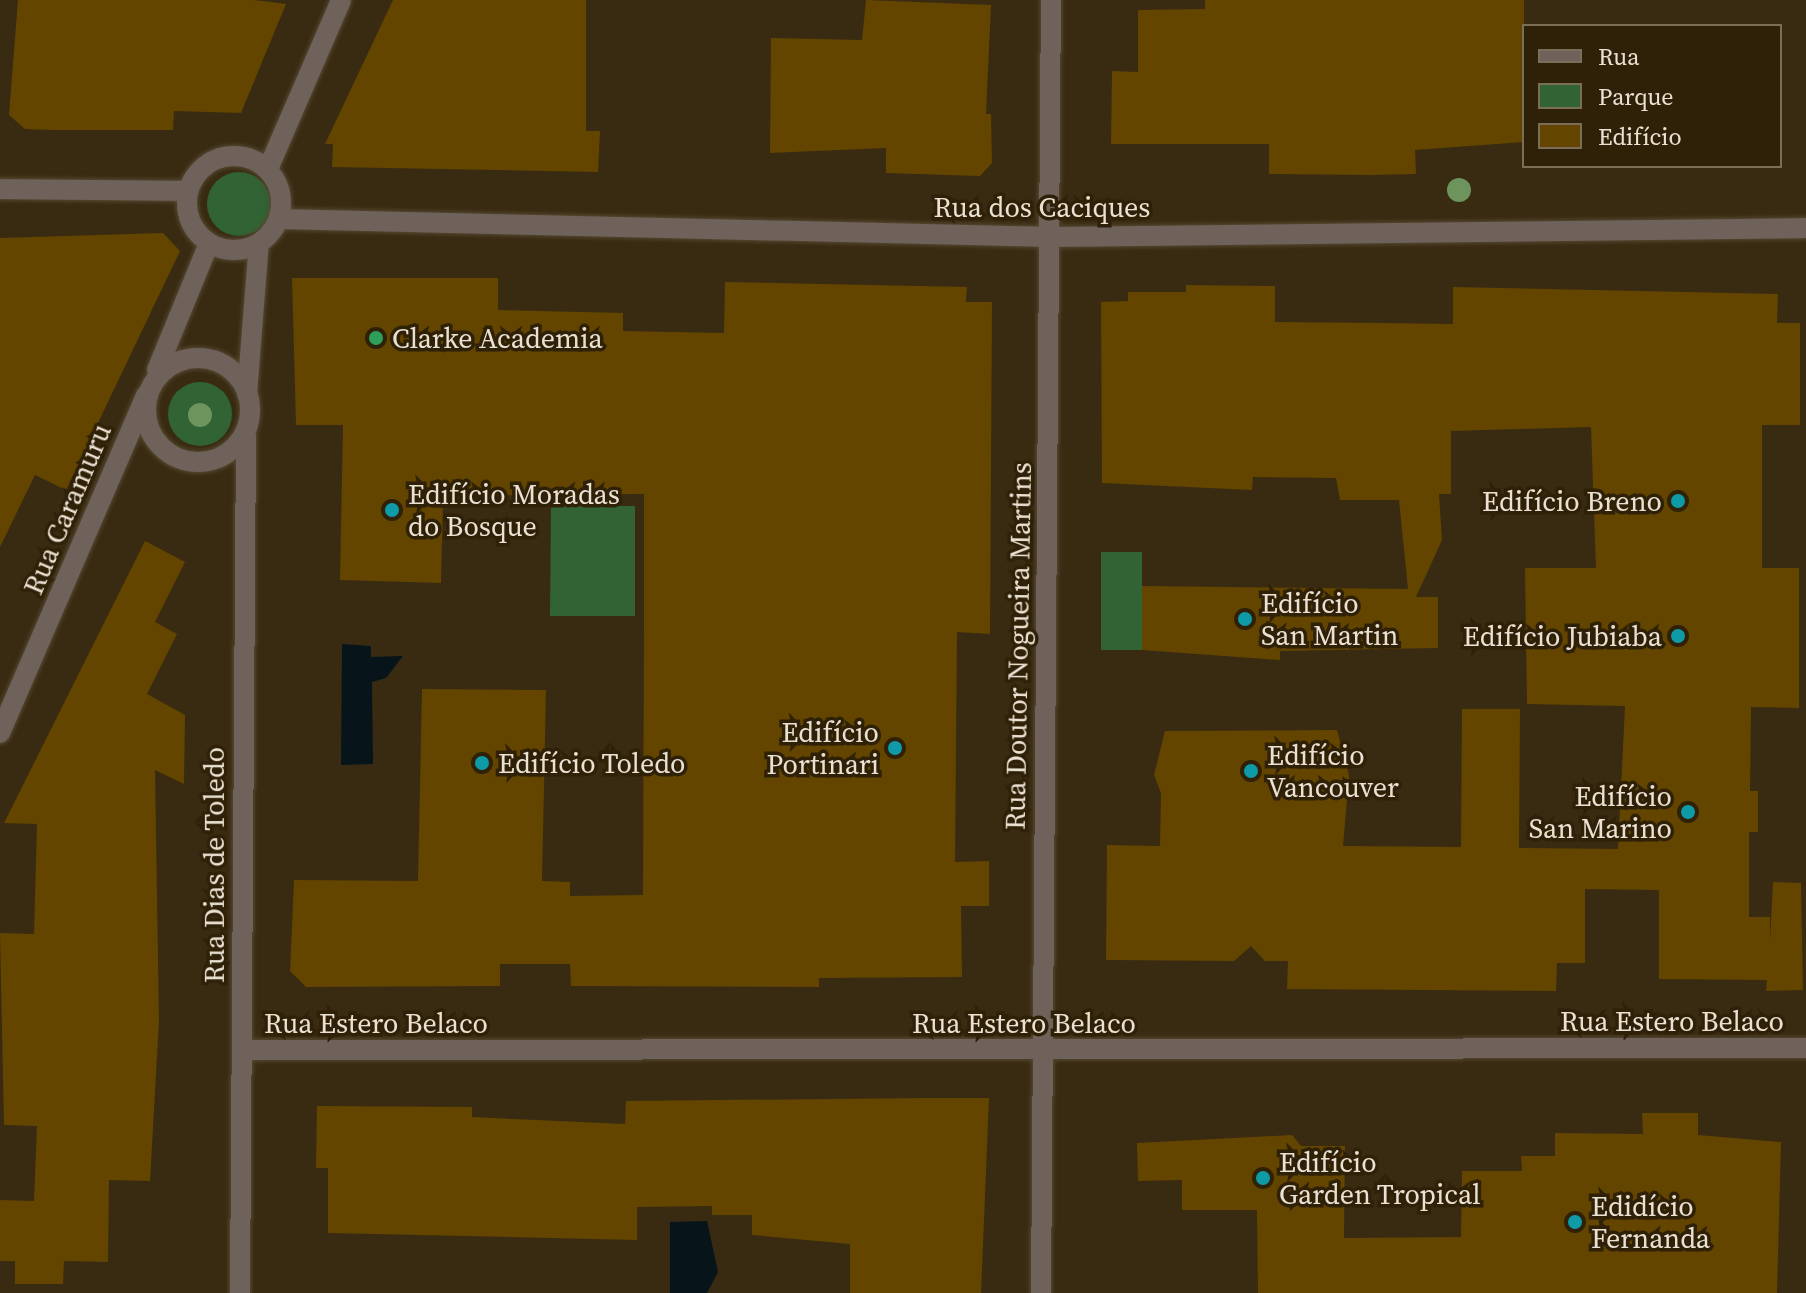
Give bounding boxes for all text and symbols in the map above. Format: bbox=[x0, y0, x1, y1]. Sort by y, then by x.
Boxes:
legend bbox=[1522, 24, 1782, 168]
text: Rua bbox=[1598, 40, 1640, 73]
text: Parque bbox=[1598, 80, 1674, 113]
text: Edifício bbox=[1598, 120, 1682, 153]
street label: Rua dos Caciques bbox=[934, 190, 1150, 224]
place label: Clarke Academia bbox=[392, 321, 603, 355]
marker: Clarke Academia bbox=[367, 329, 385, 347]
street label: Rua Caramuru bbox=[16, 419, 118, 599]
street label: Rua Doutor Nogueira Martins bbox=[998, 462, 1038, 830]
place label: Edifício Moradas do Bosque bbox=[408, 477, 620, 543]
place label: Edifício Breno bbox=[1482, 484, 1662, 518]
marker: Edifício Breno bbox=[1669, 492, 1687, 510]
marker: Edifício Moradas do Bosque bbox=[383, 501, 401, 519]
place label: Edifício San Martin bbox=[1261, 586, 1399, 652]
marker: Edifício San Martin bbox=[1236, 610, 1254, 628]
place label: Edifício Jubiaba bbox=[1463, 619, 1662, 653]
marker: Edifício Jubiaba bbox=[1669, 627, 1687, 645]
place label: Edifício Portinari bbox=[767, 715, 879, 781]
place label: Edifício Vancouver bbox=[1267, 738, 1399, 804]
marker: Edifício Portinari bbox=[886, 739, 904, 757]
place label: Edifício Toledo bbox=[498, 746, 686, 780]
street label: Rua Dias de Toledo bbox=[197, 747, 231, 983]
marker: Edifício Toledo bbox=[473, 754, 491, 772]
marker: Edifício Vancouver bbox=[1242, 762, 1260, 780]
place label: Edifício San Marino bbox=[1529, 779, 1672, 845]
marker: Edifício San Marino bbox=[1679, 803, 1697, 821]
street label: Rua Estero Belaco bbox=[1560, 1004, 1784, 1038]
street label: Rua Estero Belaco bbox=[264, 1006, 488, 1040]
street label: Rua Estero Belaco bbox=[912, 1006, 1136, 1040]
place label: Edifício Garden Tropical bbox=[1279, 1145, 1481, 1211]
marker: Edifício Garden Tropical bbox=[1254, 1169, 1272, 1187]
place label: Edidício Fernanda bbox=[1591, 1189, 1710, 1255]
marker: Edidício Fernanda bbox=[1566, 1213, 1584, 1231]

